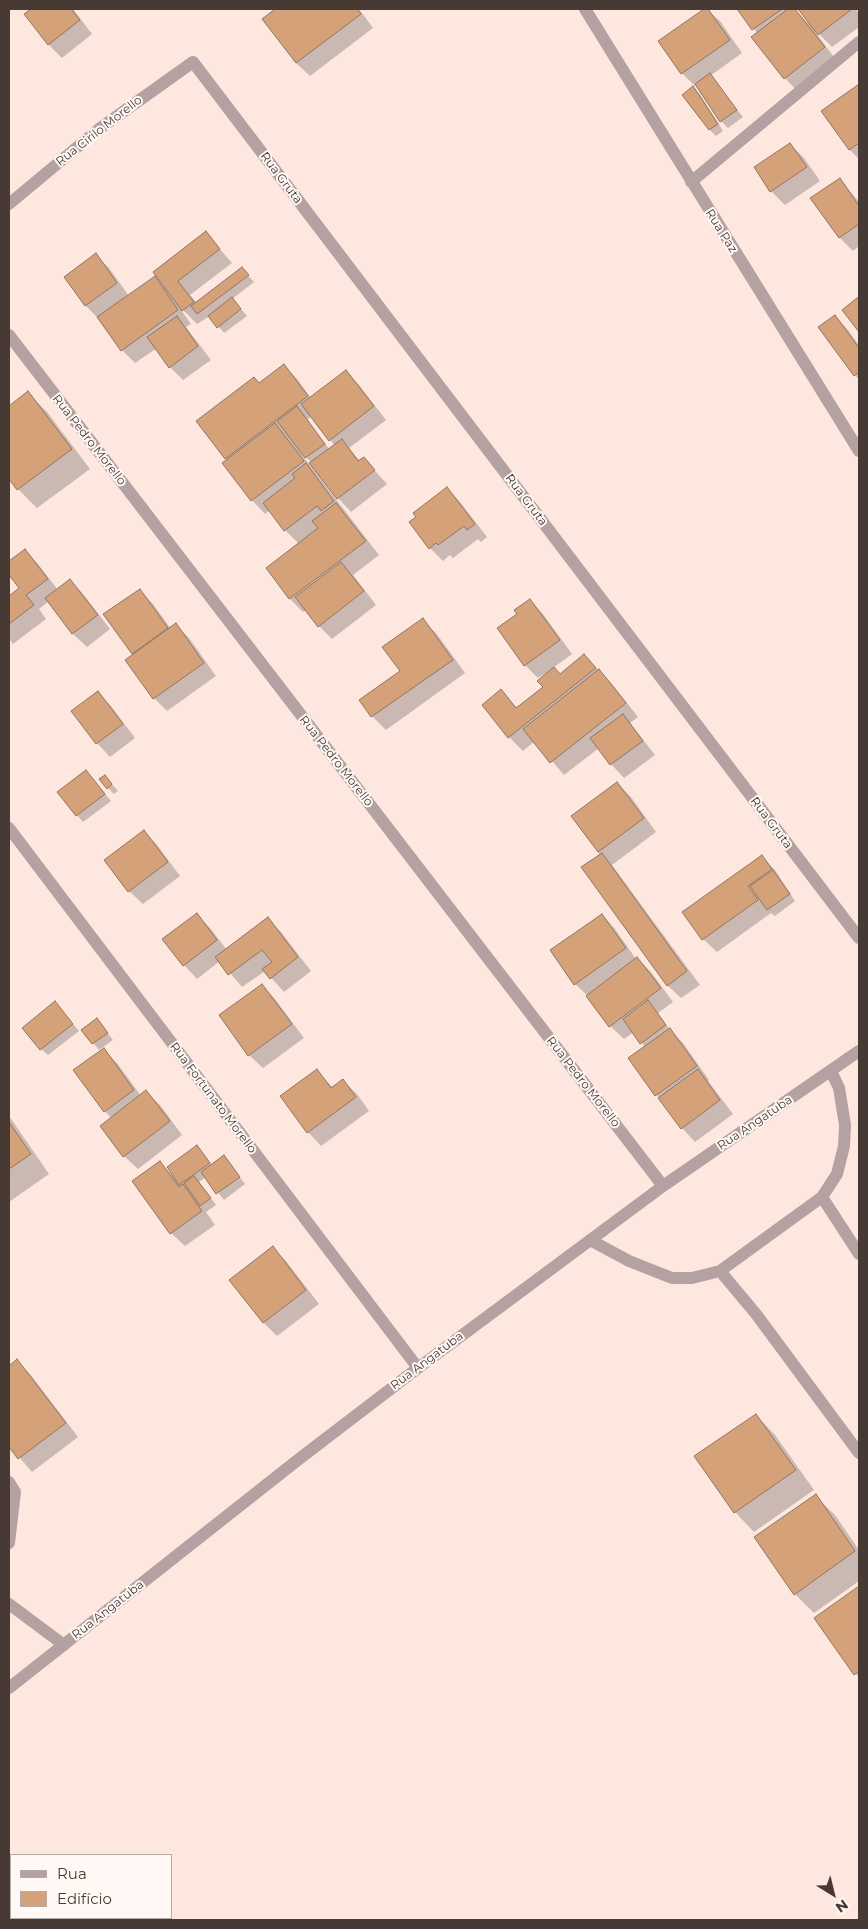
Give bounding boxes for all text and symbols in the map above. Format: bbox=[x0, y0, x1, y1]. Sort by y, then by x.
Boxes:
street label: Rua Cirilo Morello bbox=[53, 93, 145, 169]
street label: Rua Gruta bbox=[257, 149, 305, 207]
street label: Rua Paz bbox=[702, 207, 740, 255]
street label: Rua Pedro Morello bbox=[49, 392, 129, 488]
street label: Rua Gruta bbox=[502, 471, 550, 529]
street label: Rua Pedro Morello bbox=[296, 713, 376, 809]
street label: Rua Gruta bbox=[747, 794, 795, 852]
street label: Rua Pedro Morello bbox=[543, 1034, 623, 1130]
street label: Rua Fortunato Morello bbox=[167, 1040, 259, 1156]
street label: Rua Angatuba bbox=[715, 1093, 795, 1153]
street label: Rua Angatuba bbox=[388, 1329, 466, 1393]
street label: Rua Angatuba bbox=[69, 1578, 147, 1642]
legend bbox=[10, 1854, 172, 1919]
text: Rua bbox=[57, 1864, 87, 1883]
north arrow bbox=[808, 1869, 858, 1919]
text: Edifício bbox=[57, 1889, 112, 1908]
text: N bbox=[832, 1896, 852, 1917]

